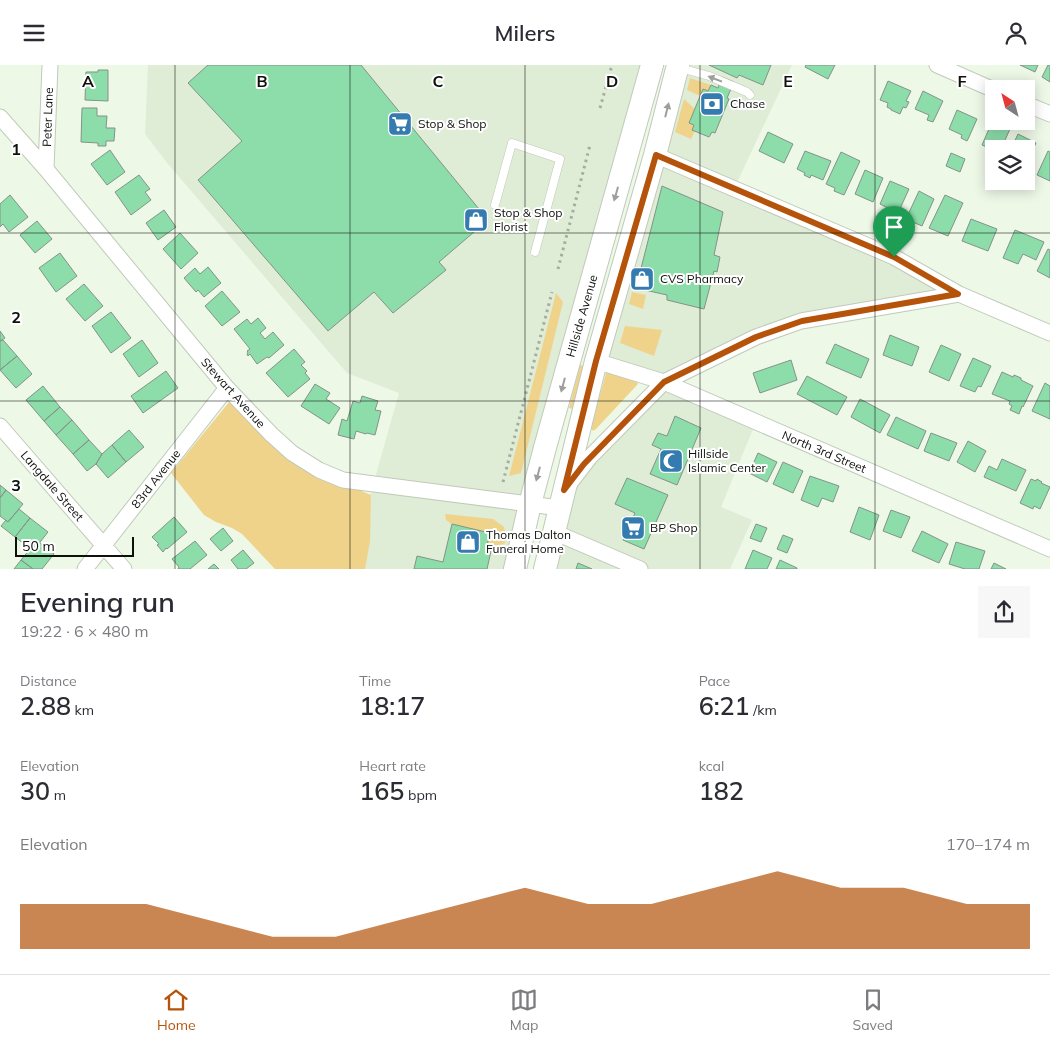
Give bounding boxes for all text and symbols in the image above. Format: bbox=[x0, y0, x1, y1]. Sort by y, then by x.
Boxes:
icon: menu bbox=[20, 19, 48, 47]
text: Milers bbox=[494, 19, 556, 47]
icon: person bbox=[1002, 19, 1030, 47]
text: A bbox=[82, 71, 94, 91]
text: B bbox=[256, 71, 268, 91]
text: C bbox=[433, 71, 444, 91]
text: D bbox=[606, 71, 618, 91]
text: E bbox=[783, 71, 793, 91]
text: F bbox=[957, 71, 967, 91]
one-way arrow bbox=[707, 75, 722, 83]
north arrow bbox=[985, 80, 1035, 130]
map controls bbox=[985, 80, 1035, 190]
street label: Peter Lane bbox=[39, 87, 56, 147]
bank icon: Chase bbox=[699, 91, 725, 117]
place label: Chase bbox=[730, 96, 765, 111]
one-way arrow bbox=[663, 102, 671, 117]
supermarket icon: Stop & Shop bbox=[387, 111, 413, 137]
place label: Stop & Shop bbox=[418, 116, 487, 131]
text: 1 bbox=[11, 139, 21, 159]
button: layers bbox=[985, 140, 1035, 190]
one-way arrow bbox=[611, 187, 619, 202]
place label: Stop & Shop Florist bbox=[494, 205, 563, 234]
pin bbox=[873, 206, 915, 257]
shop icon: Stop & Shop Florist bbox=[463, 207, 489, 233]
icon: arrive bbox=[880, 213, 908, 241]
shop icon: CVS Pharmacy bbox=[629, 266, 655, 292]
place label: CVS Pharmacy bbox=[660, 271, 744, 286]
street label: Hillside Avenue bbox=[563, 273, 600, 359]
text: 2 bbox=[11, 307, 21, 327]
street label: Stewart Avenue bbox=[198, 354, 269, 431]
one-way arrow bbox=[558, 377, 566, 392]
street label: North 3rd Street bbox=[780, 427, 868, 476]
street label: 83rd Avenue bbox=[128, 446, 183, 511]
place label: Hillside Islamic Center bbox=[688, 446, 767, 475]
street label: Langdale Street bbox=[18, 448, 87, 524]
mosque icon: Hillside Islamic Center bbox=[658, 448, 684, 474]
one-way arrow bbox=[534, 466, 542, 481]
text: 3 bbox=[11, 475, 21, 495]
supermarket icon: BP Shop bbox=[620, 515, 646, 541]
place label: BP Shop bbox=[650, 520, 698, 535]
place label: Thomas Dalton Funeral Home bbox=[486, 527, 571, 556]
shop icon: Thomas Dalton Funeral Home bbox=[455, 529, 481, 555]
scale bar bbox=[15, 534, 134, 557]
text: 50 m bbox=[22, 537, 55, 555]
text: Evening run bbox=[20, 584, 175, 619]
button: share bbox=[978, 586, 1030, 638]
text: 19:22 · 6 × 480 m bbox=[20, 621, 149, 641]
text: Distance bbox=[20, 672, 77, 690]
text: Time bbox=[359, 672, 391, 690]
text: Pace bbox=[699, 672, 730, 690]
text: 2.88 bbox=[20, 690, 71, 721]
text: 18:17 bbox=[359, 690, 425, 721]
text: 6:21 bbox=[699, 690, 750, 721]
text: km bbox=[71, 701, 94, 719]
text: /km bbox=[750, 701, 777, 719]
text: Elevation bbox=[20, 757, 79, 775]
text: Heart rate bbox=[359, 757, 426, 775]
text: kcal bbox=[699, 757, 724, 775]
text: 30 bbox=[20, 775, 50, 806]
text: 165 bbox=[359, 775, 404, 806]
text: 182 bbox=[699, 775, 744, 806]
text: m bbox=[50, 786, 66, 804]
text: bpm bbox=[404, 786, 437, 804]
text: Elevation bbox=[20, 834, 88, 854]
text: 170–174 m bbox=[946, 834, 1030, 854]
tab: Home bbox=[157, 986, 196, 1034]
tab: Map bbox=[510, 986, 539, 1034]
tab: Saved bbox=[853, 986, 893, 1034]

